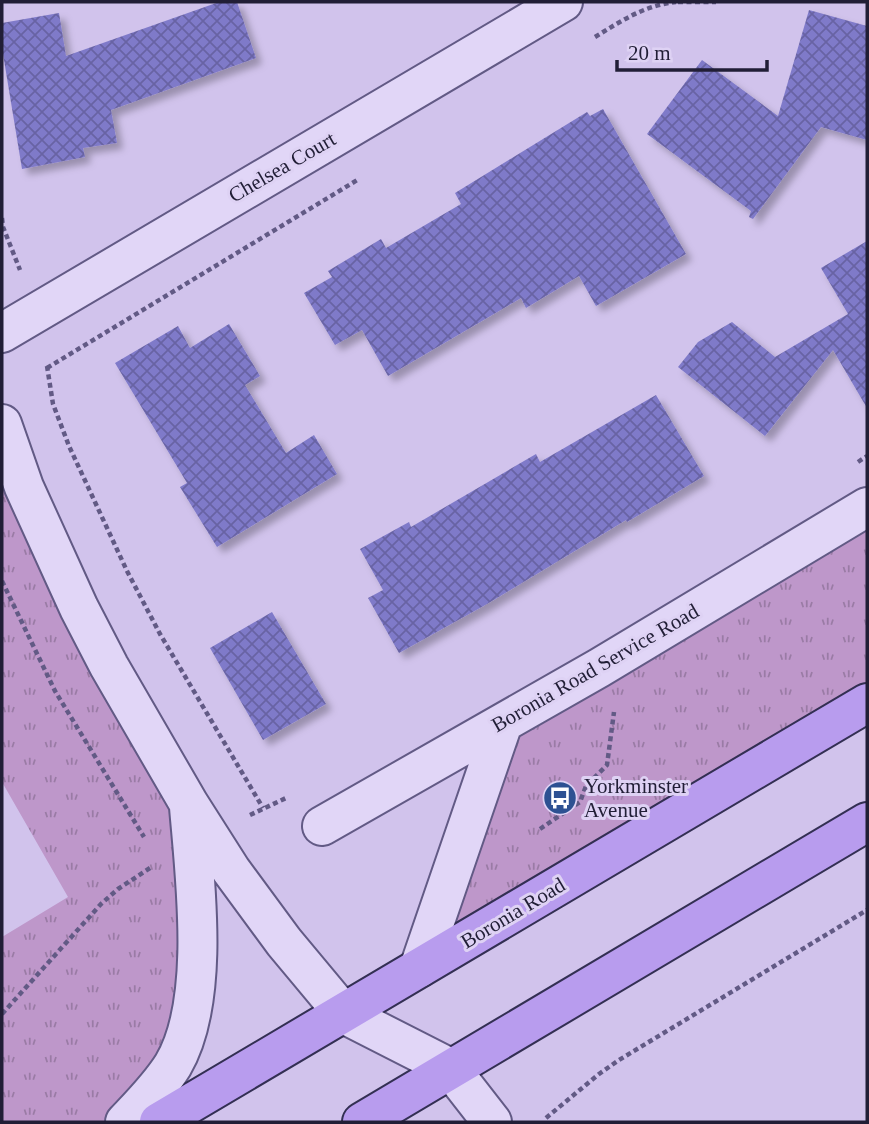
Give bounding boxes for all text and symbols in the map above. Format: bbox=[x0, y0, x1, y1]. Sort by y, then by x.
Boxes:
scale bar bbox=[617, 28, 768, 72]
text: 20 m bbox=[628, 41, 671, 65]
street label: Chelsea Court bbox=[224, 127, 340, 207]
street label: Boronia Road Service Road bbox=[487, 599, 703, 737]
place label: Yorkminster Avenue bbox=[584, 774, 688, 822]
bus stop icon: Yorkminster Avenue bbox=[541, 779, 579, 817]
street label: Boronia Road bbox=[457, 872, 570, 953]

